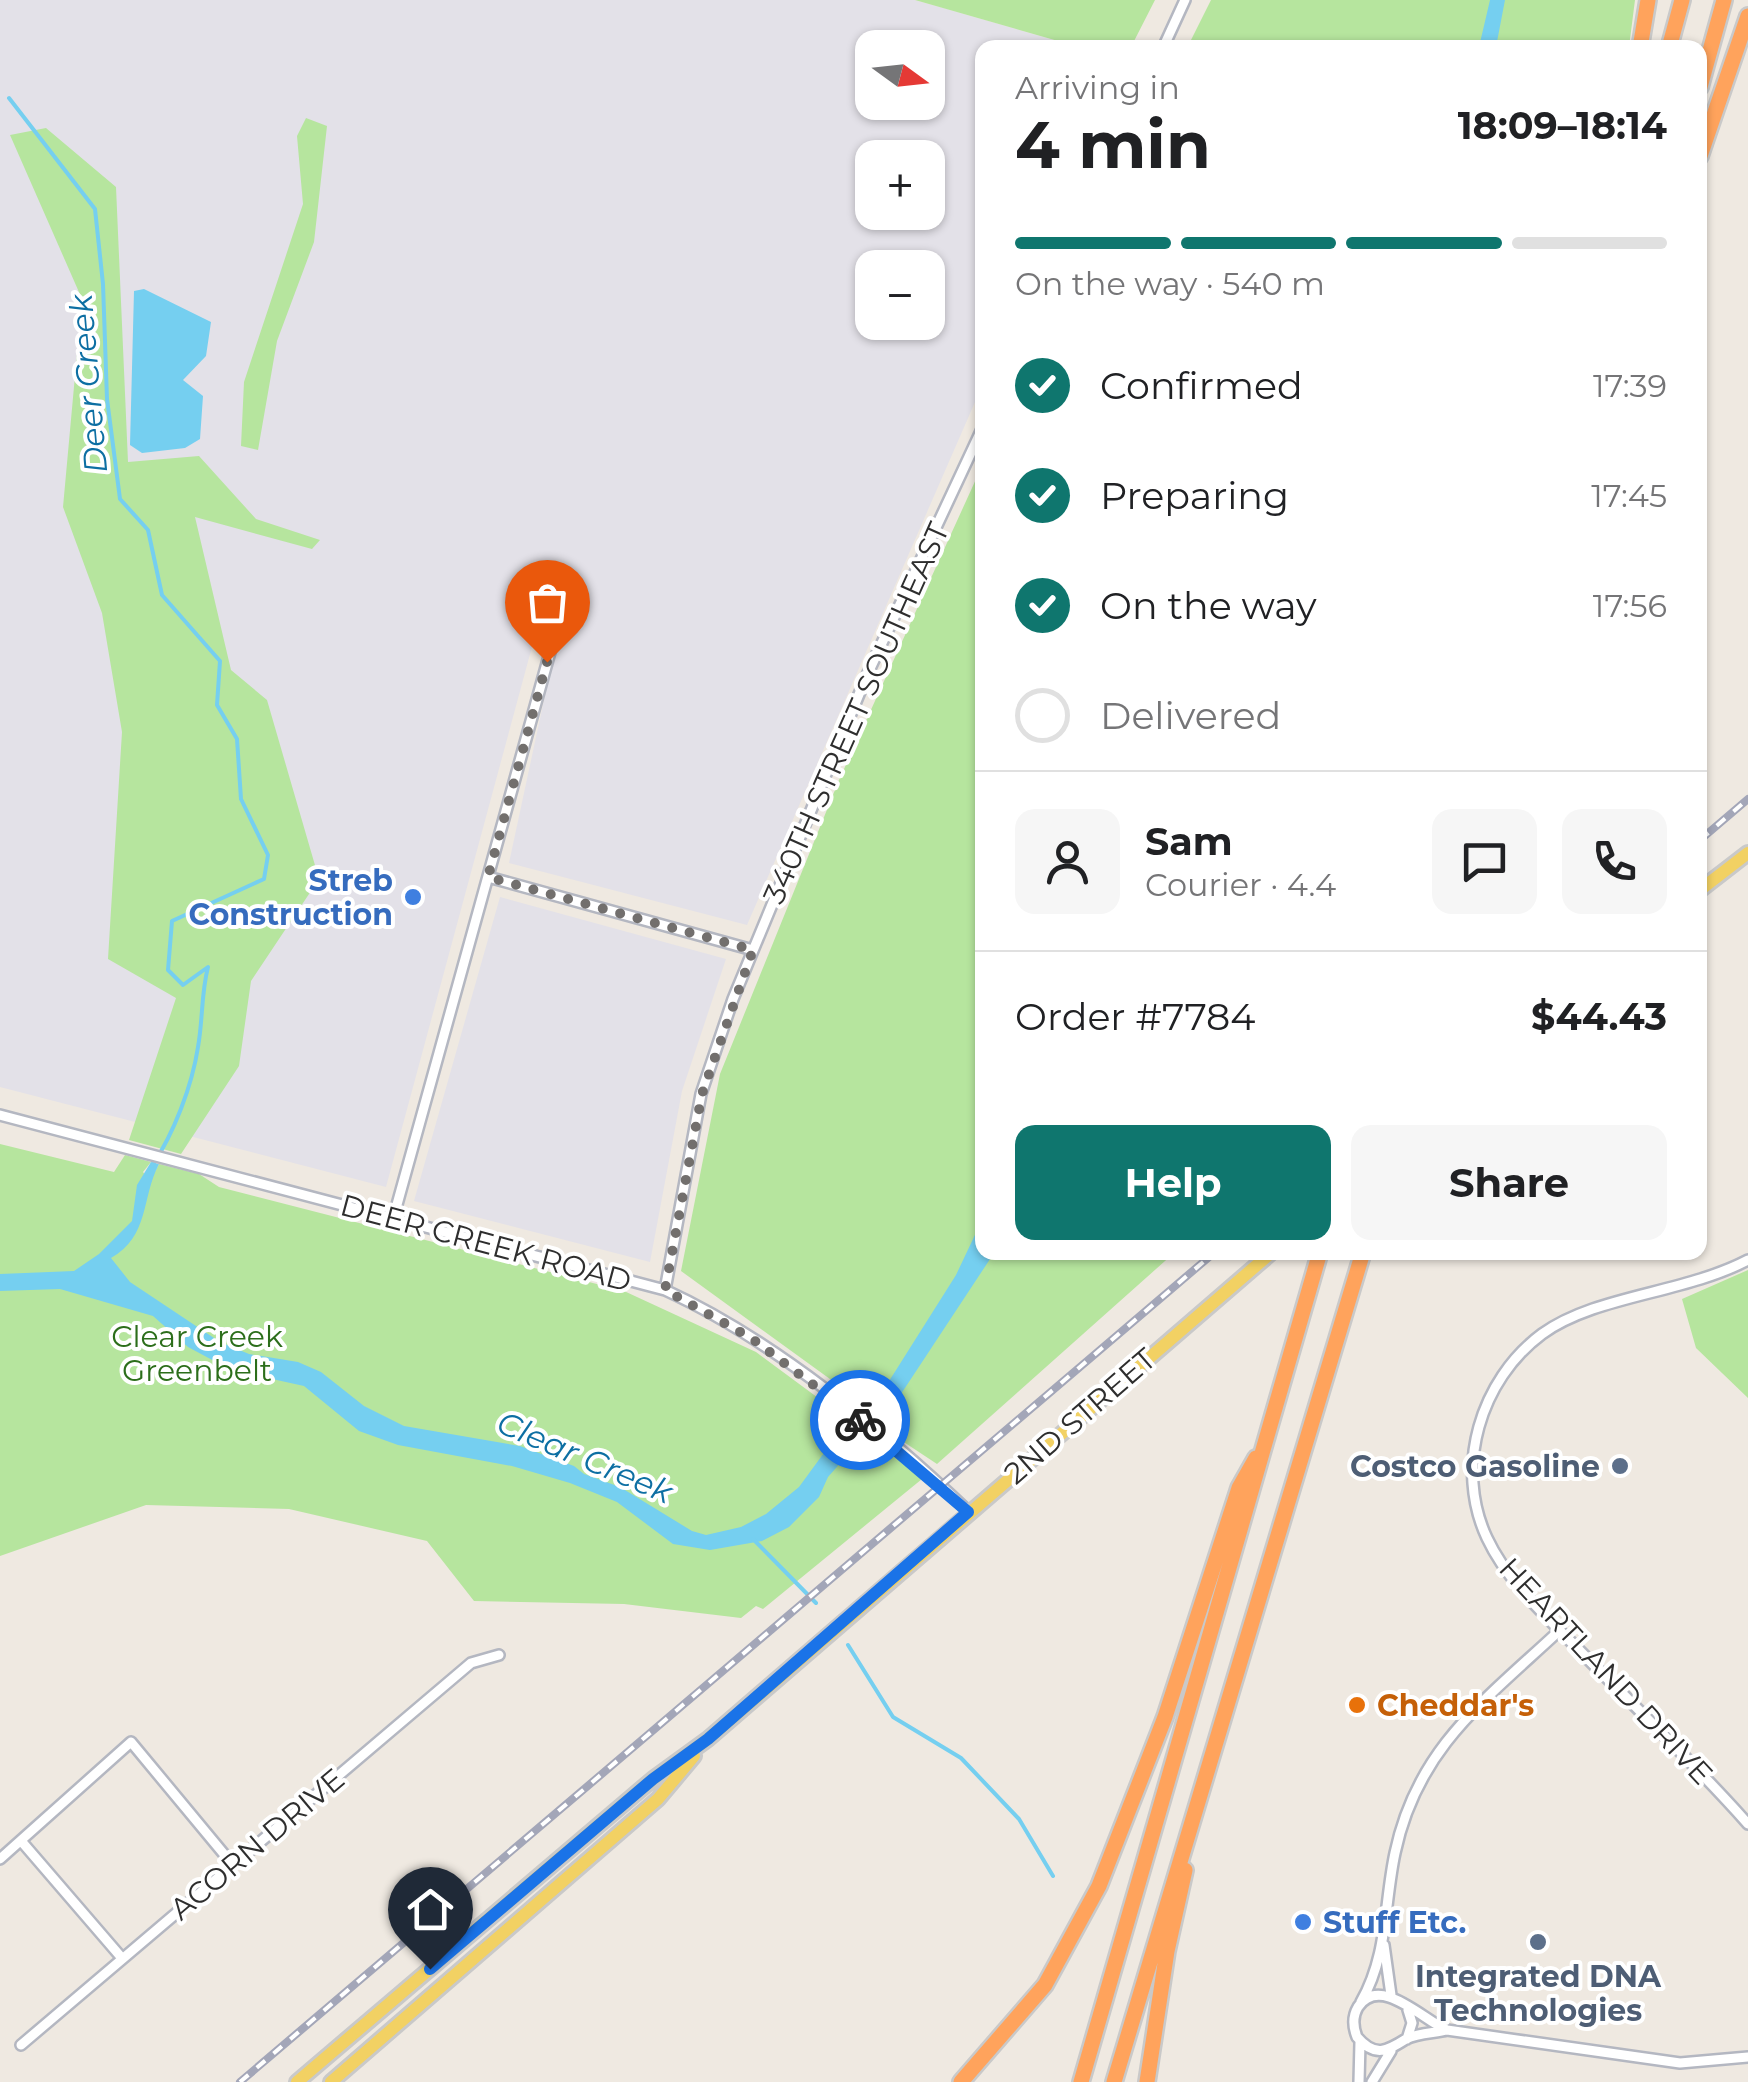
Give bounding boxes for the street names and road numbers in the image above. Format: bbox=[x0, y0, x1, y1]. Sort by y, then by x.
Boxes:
street label: 340TH STREET SOUTHEAST bbox=[755, 516, 957, 909]
street label: DEER CREEK ROAD bbox=[337, 1186, 635, 1300]
street label: 2ND STREET bbox=[997, 1340, 1164, 1492]
street label: HEARTLAND DRIVE bbox=[1491, 1550, 1721, 1792]
street label: ACORN DRIVE bbox=[162, 1760, 352, 1928]

